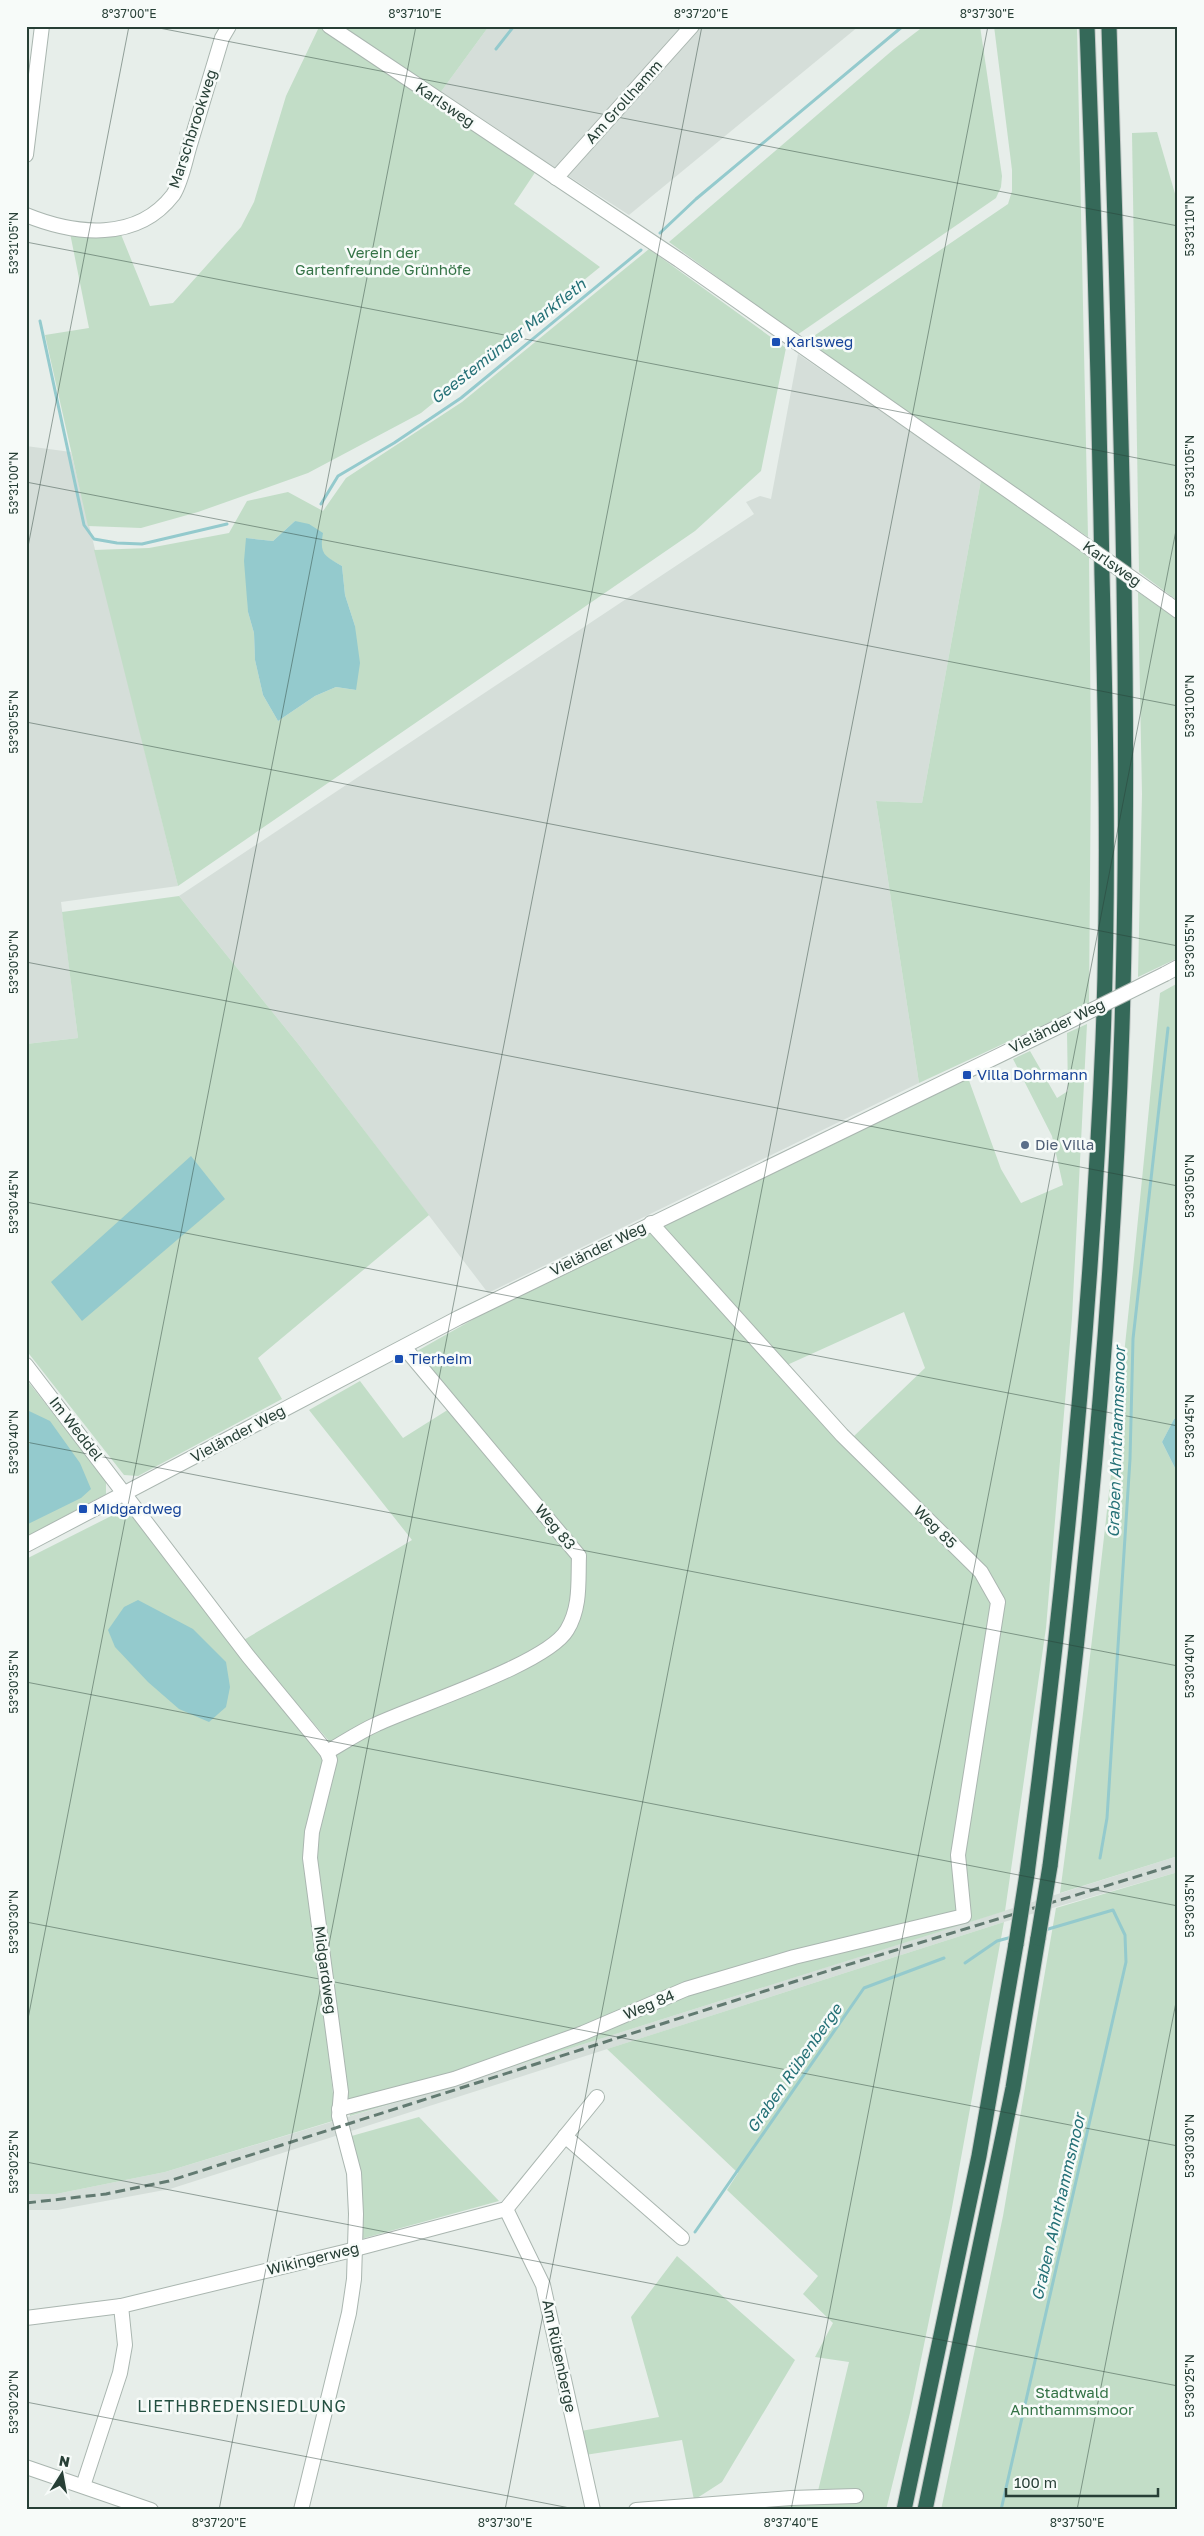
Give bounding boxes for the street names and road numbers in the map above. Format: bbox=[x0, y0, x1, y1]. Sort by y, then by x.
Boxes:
street label: Am Grollhamm bbox=[581, 56, 665, 147]
street label: Marschbrookweg bbox=[164, 67, 220, 190]
street label: Karlsweg bbox=[413, 78, 478, 130]
street label: Karlsweg bbox=[1080, 537, 1145, 590]
street label: Vieländer Weg bbox=[1006, 994, 1107, 1056]
street label: Vieländer Weg bbox=[547, 1217, 648, 1279]
street label: Im Weddel bbox=[46, 1393, 107, 1464]
street label: Vieländer Weg bbox=[187, 1401, 288, 1466]
street label: Weg 83 bbox=[532, 1500, 580, 1553]
street label: Weg 85 bbox=[910, 1501, 961, 1552]
street label: Midgardweg bbox=[311, 1925, 341, 2015]
street label: Weg 84 bbox=[620, 1985, 677, 2023]
street label: Wikingerweg bbox=[265, 2238, 361, 2278]
street label: Am Rübenberge bbox=[539, 2298, 581, 2414]

